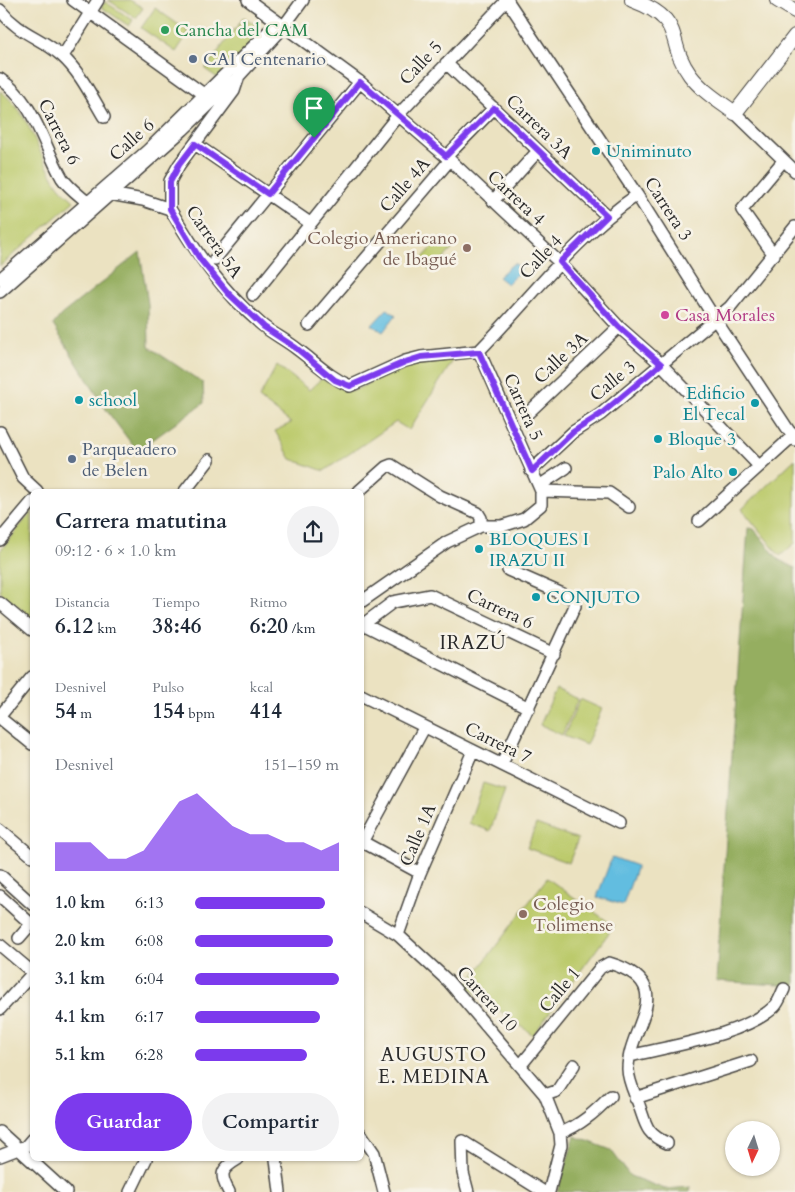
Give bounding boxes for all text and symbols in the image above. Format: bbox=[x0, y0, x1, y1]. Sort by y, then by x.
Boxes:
place label: Cancha del CAM bbox=[175, 18, 308, 43]
marker: Cancha del CAM bbox=[159, 24, 171, 36]
street label: Calle 5 bbox=[394, 35, 448, 91]
place label: CAI Centenario bbox=[203, 47, 326, 72]
marker: CAI Centenario bbox=[187, 53, 199, 65]
pin bbox=[293, 87, 335, 138]
street label: Carrera 3A bbox=[500, 89, 578, 165]
icon: arrive bbox=[300, 94, 328, 122]
street label: Carrera 6 bbox=[32, 95, 86, 169]
street label: Calle 6 bbox=[104, 113, 160, 167]
place label: Uniminuto bbox=[606, 139, 692, 164]
marker: Uniminuto bbox=[590, 145, 602, 157]
street label: Calle 4A bbox=[374, 152, 436, 218]
street label: Carrera 4 bbox=[481, 165, 551, 231]
street label: Carrera 3 bbox=[638, 172, 698, 246]
street label: Carrera 5A bbox=[180, 200, 248, 284]
place label: Colegio Americano de Ibagué bbox=[307, 226, 457, 272]
street label: Calle 4 bbox=[514, 229, 568, 285]
marker: Colegio Americano de Ibagué bbox=[461, 242, 473, 254]
place label: Casa Morales bbox=[675, 303, 775, 328]
marker: Casa Morales bbox=[659, 309, 671, 321]
street label: Calle 3A bbox=[528, 326, 594, 390]
street label: Calle 3 bbox=[585, 355, 641, 407]
street label: Carrera 5 bbox=[497, 369, 549, 445]
place label: Edificio El Tecal bbox=[683, 381, 745, 427]
place label: school bbox=[89, 388, 138, 413]
marker: school bbox=[73, 394, 85, 406]
marker: Edificio El Tecal bbox=[749, 397, 761, 409]
place label: Bloque 3 bbox=[668, 427, 736, 452]
marker: Bloque 3 bbox=[652, 433, 664, 445]
place label: Parqueadero de Belen bbox=[82, 437, 177, 483]
marker: Parqueadero de Belen bbox=[66, 453, 78, 465]
place label: Palo Alto bbox=[653, 460, 723, 485]
marker: Palo Alto bbox=[727, 466, 739, 478]
text: Carrera matutina bbox=[55, 506, 227, 536]
button: share bbox=[287, 506, 339, 558]
place label: BLOQUES I IRAZU II bbox=[489, 527, 589, 573]
text: 09:12 · 6 × 1.0 km bbox=[55, 540, 176, 562]
marker: BLOQUES I IRAZU II bbox=[473, 543, 485, 555]
street label: Carrera 6 bbox=[462, 583, 538, 635]
place label: CONJUTO bbox=[546, 585, 640, 610]
marker: CONJUTO bbox=[530, 591, 542, 603]
text: Distancia bbox=[55, 593, 110, 612]
text: Tiempo bbox=[152, 593, 200, 612]
text: Ritmo bbox=[250, 593, 287, 612]
text: 6.12 bbox=[55, 612, 93, 641]
text: 38:46 bbox=[152, 612, 201, 641]
text: 6:20 bbox=[250, 612, 288, 641]
text: km bbox=[93, 619, 116, 638]
text: /km bbox=[288, 619, 316, 638]
district label: IRAZÚ bbox=[439, 630, 507, 656]
text: Desnivel bbox=[55, 678, 106, 697]
text: Pulso bbox=[152, 678, 184, 697]
text: kcal bbox=[250, 678, 273, 697]
text: 54 bbox=[55, 697, 77, 726]
text: 154 bbox=[152, 697, 185, 726]
text: 414 bbox=[250, 697, 282, 726]
text: m bbox=[77, 704, 92, 723]
text: bpm bbox=[185, 704, 215, 723]
street label: Carrera 7 bbox=[461, 716, 535, 770]
text: Desnivel bbox=[55, 754, 114, 776]
text: 151–159 m bbox=[263, 754, 339, 776]
street label: Calle 1A bbox=[394, 800, 442, 870]
text: 1.0 km bbox=[55, 892, 105, 914]
text: 6:13 bbox=[135, 892, 164, 914]
place label: Colegio Tolimense bbox=[533, 892, 613, 938]
marker: Colegio Tolimense bbox=[517, 908, 529, 920]
text: 2.0 km bbox=[55, 930, 105, 952]
text: 6:08 bbox=[135, 930, 164, 952]
street label: Carrera 10 bbox=[451, 961, 523, 1037]
street label: Calle 1 bbox=[533, 962, 587, 1018]
text: 3.1 km bbox=[55, 968, 105, 990]
text: 6:04 bbox=[135, 968, 164, 990]
text: 4.1 km bbox=[55, 1006, 105, 1028]
text: 6:17 bbox=[135, 1006, 164, 1028]
district label: AUGUSTO E. MEDINA bbox=[378, 1042, 490, 1090]
text: 5.1 km bbox=[55, 1044, 105, 1066]
text: 6:28 bbox=[135, 1044, 164, 1066]
button: Guardar bbox=[55, 1093, 192, 1151]
button: Compartir bbox=[202, 1093, 339, 1151]
north arrow bbox=[725, 1121, 780, 1176]
map controls bbox=[725, 1121, 780, 1176]

